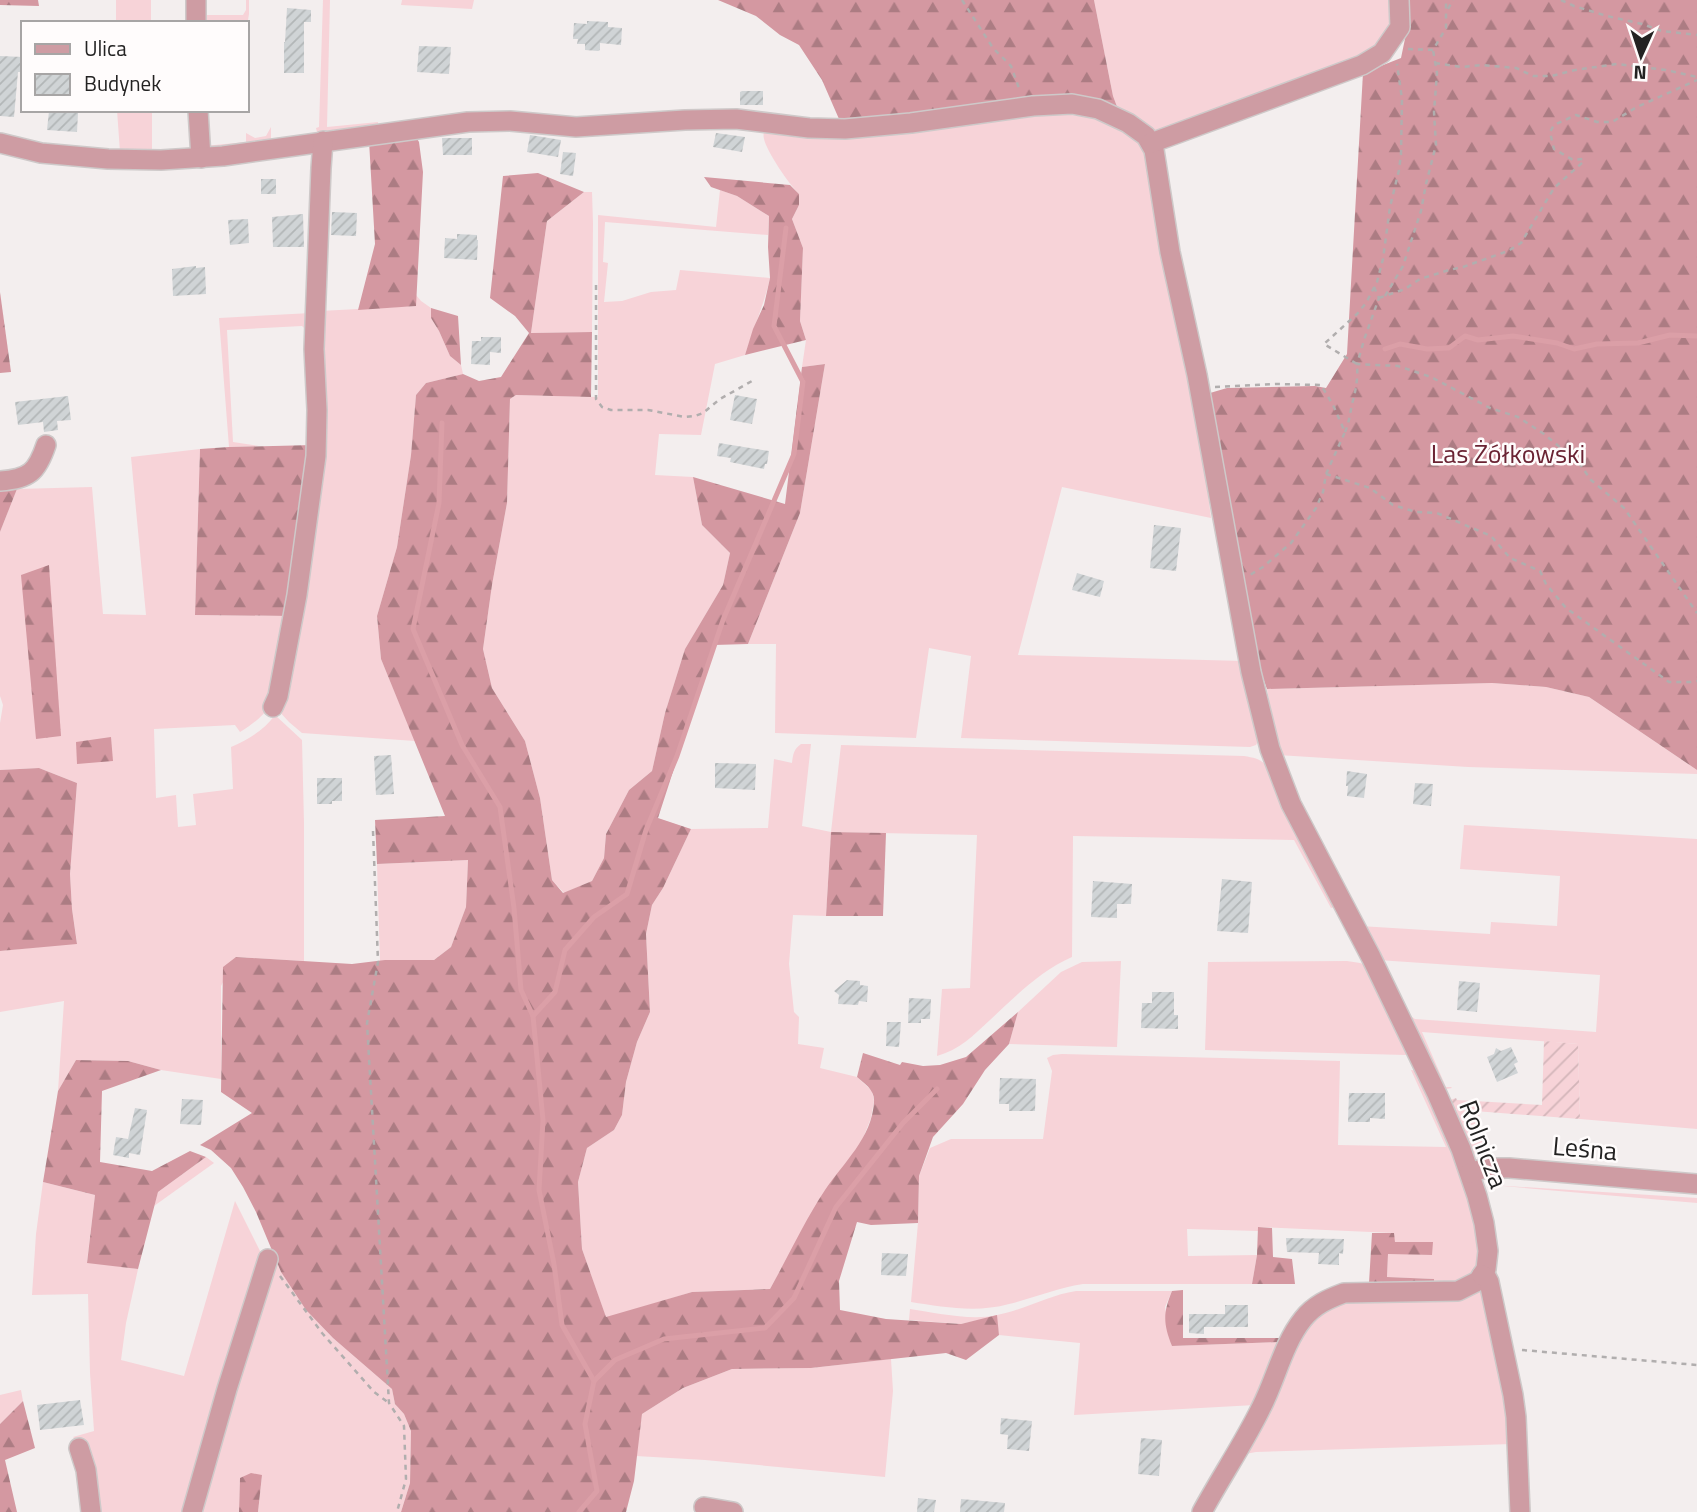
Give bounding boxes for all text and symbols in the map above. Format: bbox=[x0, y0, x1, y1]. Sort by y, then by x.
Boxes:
legend bbox=[21, 21, 248, 112]
north arrow bbox=[1606, 21, 1676, 91]
text: Ulica bbox=[84, 32, 127, 64]
text: N bbox=[1633, 59, 1647, 88]
text: Budynek bbox=[84, 67, 161, 99]
park label: Las Żółkowski bbox=[1431, 434, 1585, 473]
street label: Rolnicza bbox=[1449, 1094, 1519, 1194]
street label: Leśna bbox=[1551, 1126, 1619, 1170]

